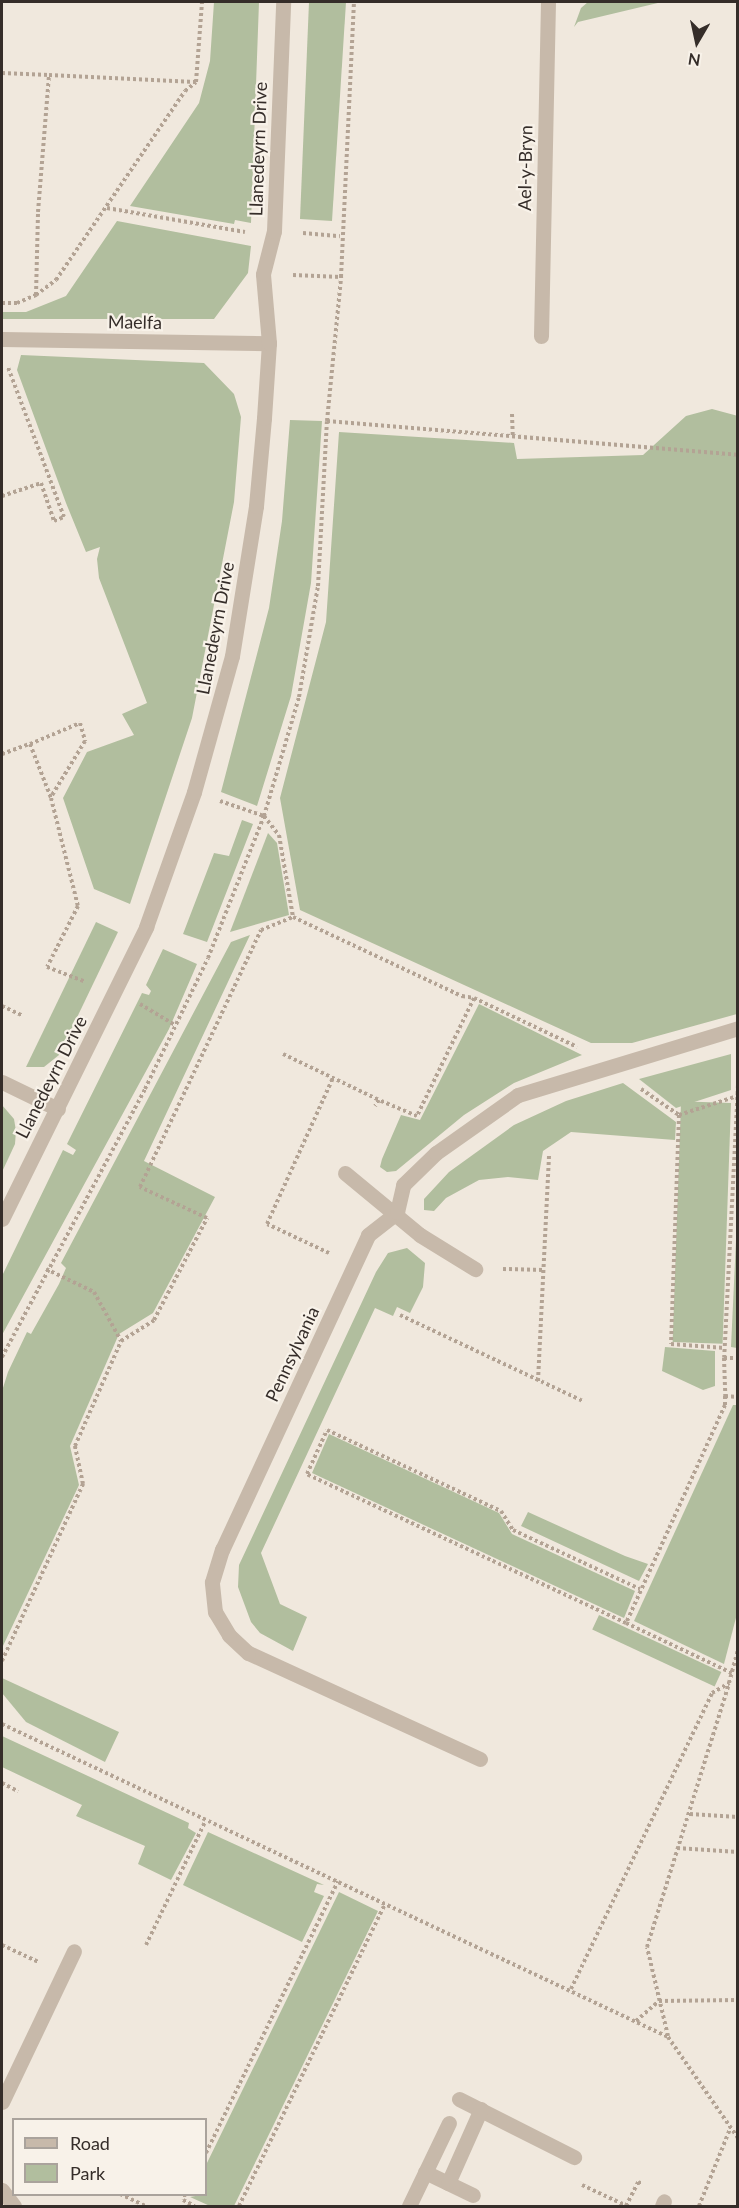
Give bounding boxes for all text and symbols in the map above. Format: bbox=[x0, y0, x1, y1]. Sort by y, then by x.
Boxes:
north arrow bbox=[667, 12, 727, 72]
text: N bbox=[687, 50, 702, 71]
street label: Llanedeyrn Drive bbox=[245, 81, 271, 217]
street label: Ael-y-Bryn bbox=[513, 125, 537, 211]
street label: Maelfa bbox=[108, 311, 162, 333]
street label: Llanedeyrn Drive bbox=[192, 560, 238, 696]
street label: Llanedeyrn Drive bbox=[11, 1012, 91, 1142]
street label: Pennsylvania bbox=[261, 1303, 323, 1405]
legend bbox=[12, 2118, 207, 2196]
text: Road bbox=[70, 2132, 110, 2154]
text: Park bbox=[70, 2162, 105, 2184]

